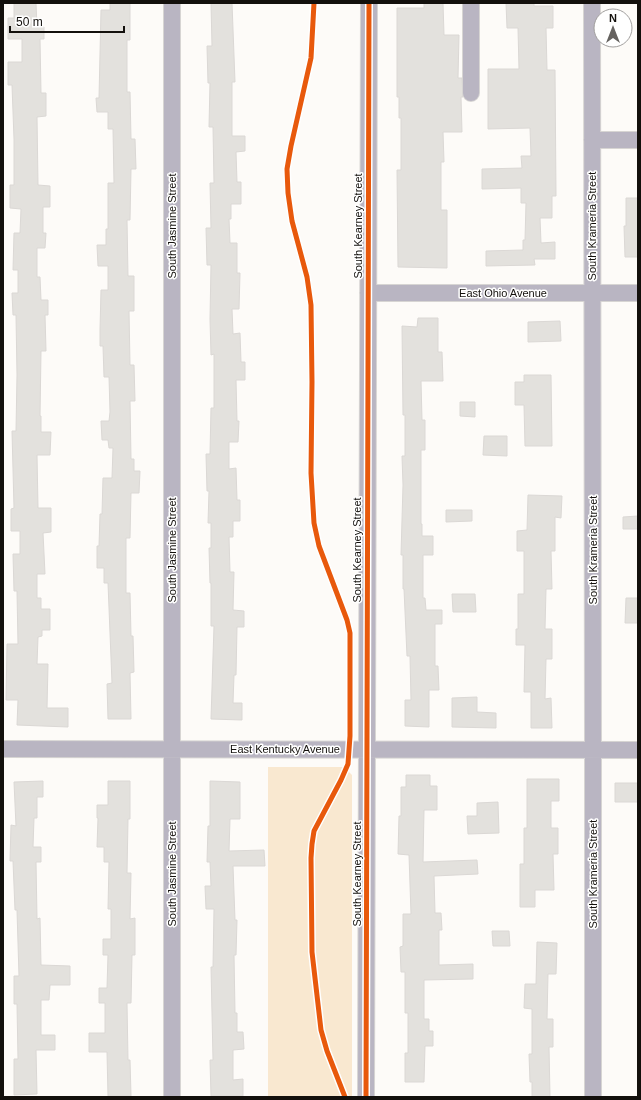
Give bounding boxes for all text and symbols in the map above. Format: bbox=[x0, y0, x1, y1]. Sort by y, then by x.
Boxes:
scale bar bbox=[10, 8, 124, 34]
north arrow bbox=[593, 8, 633, 48]
text: N bbox=[609, 12, 617, 24]
text: 50 m bbox=[16, 15, 43, 29]
street label: South Krameria Street bbox=[586, 172, 598, 280]
street label: South Jasmine Street bbox=[166, 173, 178, 279]
street label: South Kearney Street bbox=[352, 173, 364, 279]
street label: East Ohio Avenue bbox=[459, 287, 547, 299]
street label: South Krameria Street bbox=[587, 496, 599, 604]
street label: South Jasmine Street bbox=[166, 497, 178, 603]
street label: South Kearney Street bbox=[351, 497, 363, 603]
street label: East Kentucky Avenue bbox=[230, 743, 340, 755]
street label: South Krameria Street bbox=[587, 820, 599, 928]
street label: South Jasmine Street bbox=[166, 821, 178, 927]
street label: South Kearney Street bbox=[351, 821, 363, 927]

